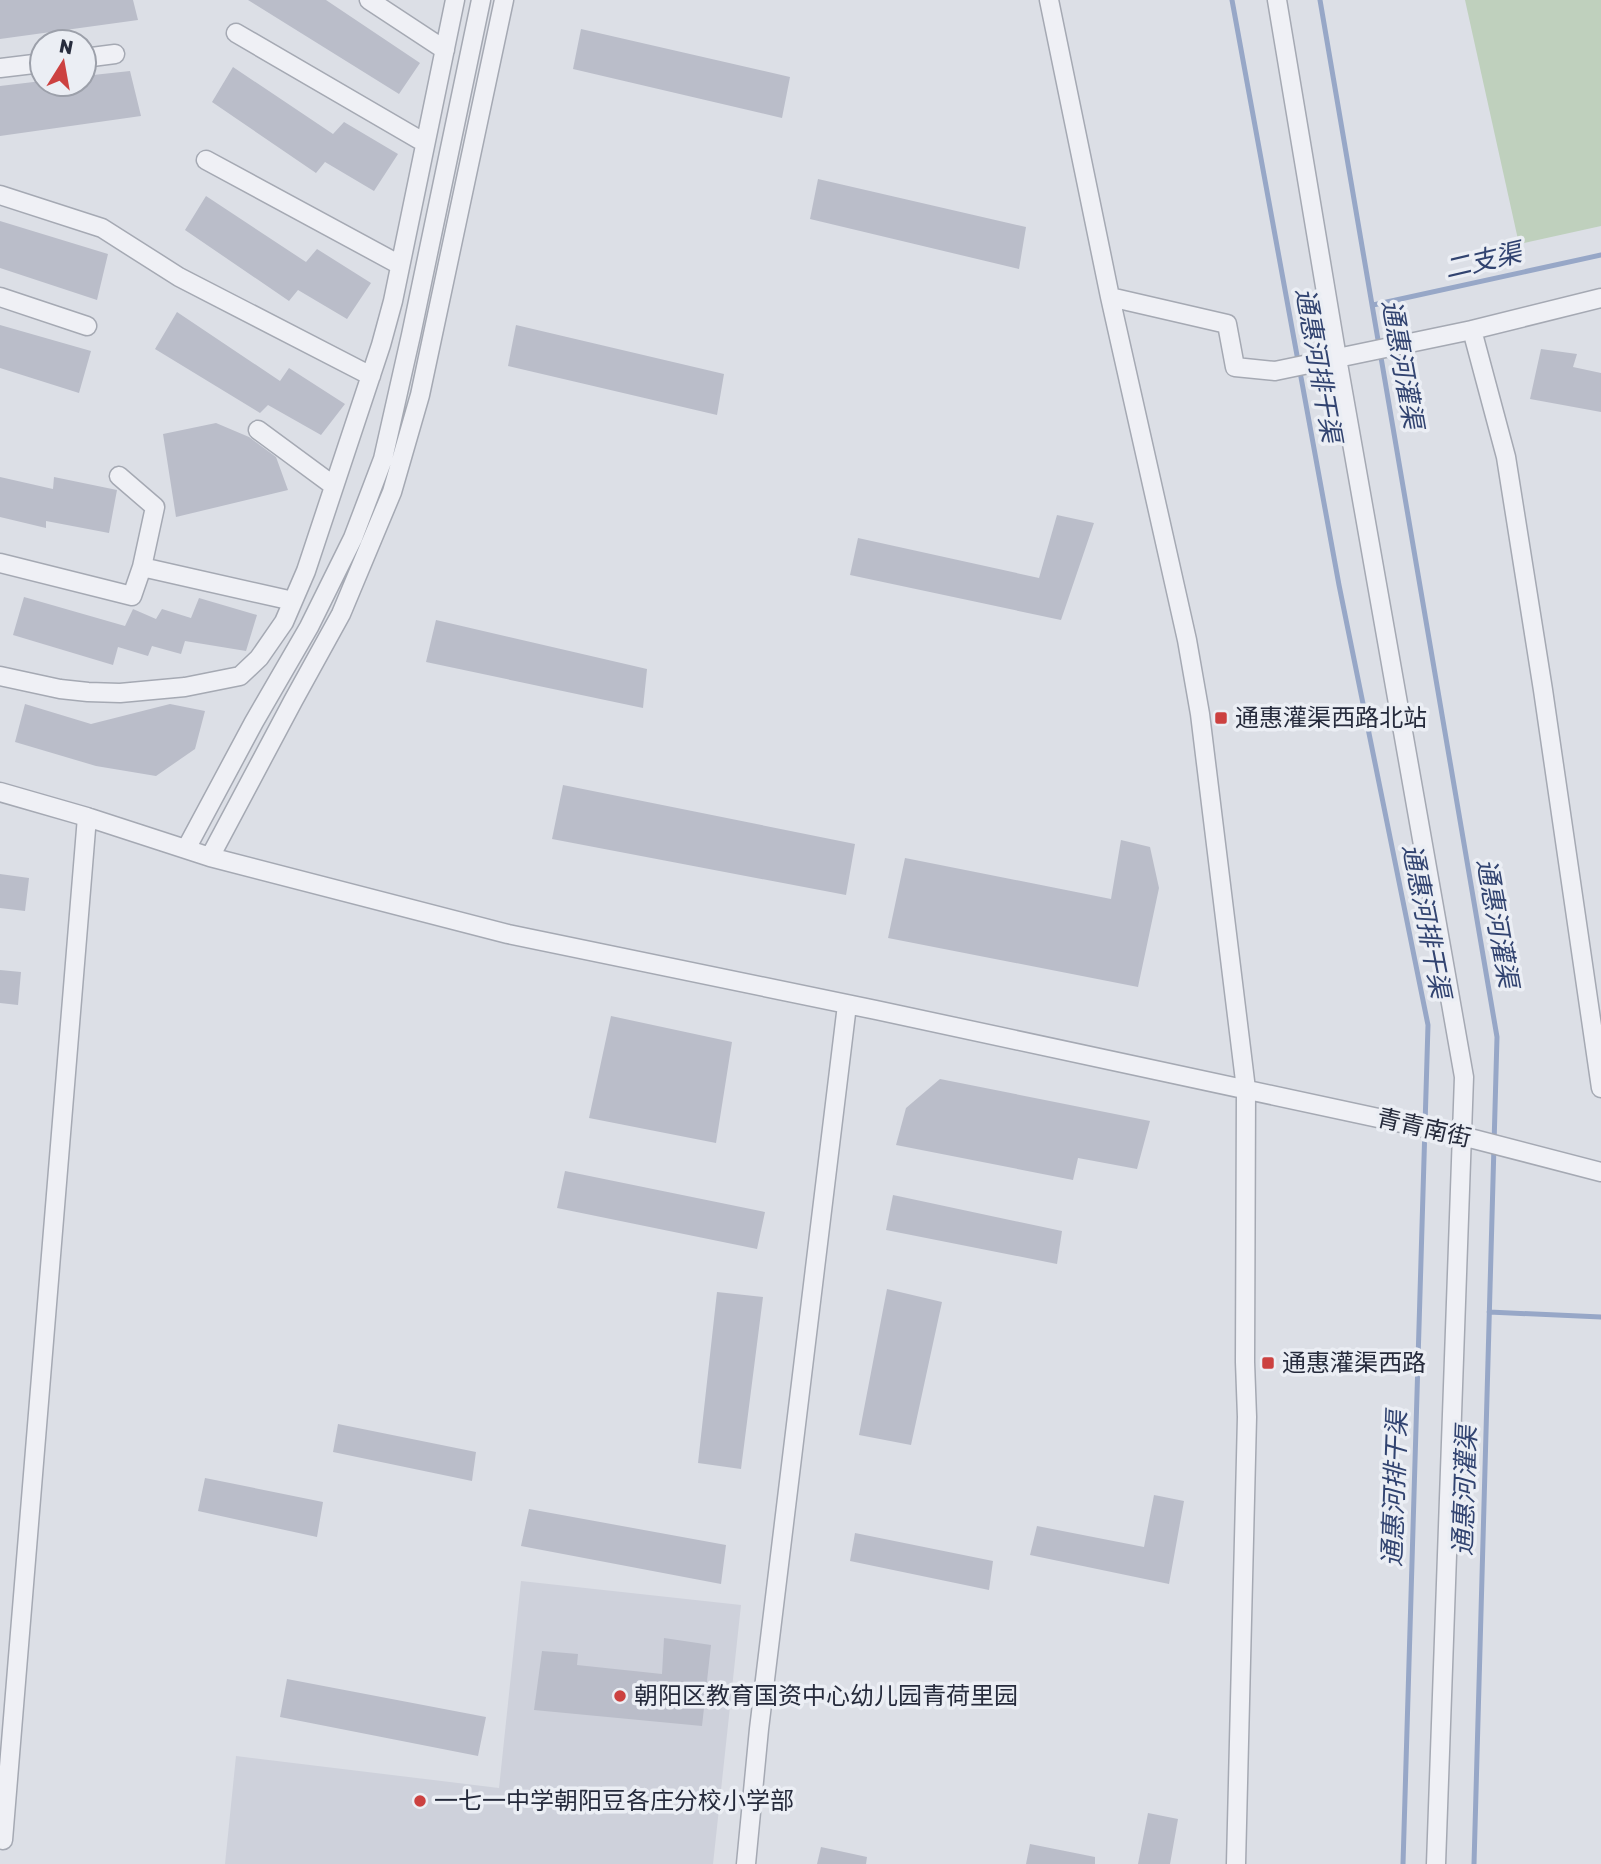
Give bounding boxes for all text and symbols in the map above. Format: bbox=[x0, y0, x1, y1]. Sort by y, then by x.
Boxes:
north arrow bbox=[28, 28, 98, 98]
text: N bbox=[57, 34, 75, 59]
water label: 二支渠 bbox=[1442, 236, 1528, 285]
water label: 通惠河排干渠 bbox=[1289, 285, 1348, 448]
water label: 通惠河灌渠 bbox=[1375, 297, 1429, 435]
place label: 通惠灌渠西路北站 bbox=[1235, 704, 1427, 732]
marker: 通惠灌渠西路北站 bbox=[1213, 710, 1229, 726]
water label: 通惠河排干渠 bbox=[1396, 841, 1457, 1004]
water label: 通惠河灌渠 bbox=[1470, 856, 1524, 994]
street label: 青青南街 bbox=[1374, 1104, 1474, 1152]
place label: 通惠灌渠西路 bbox=[1282, 1349, 1426, 1377]
marker: 通惠灌渠西路 bbox=[1260, 1355, 1276, 1371]
water label: 通惠河排干渠 bbox=[1377, 1407, 1413, 1568]
water label: 通惠河灌渠 bbox=[1447, 1422, 1483, 1557]
place label: 朝阳区教育国资中心幼儿园青荷里园 bbox=[634, 1682, 1018, 1710]
marker: 朝阳区教育国资中心幼儿园青荷里园 bbox=[612, 1688, 628, 1704]
place label: 一七一中学朝阳豆各庄分校小学部 bbox=[434, 1787, 794, 1815]
marker: 一七一中学朝阳豆各庄分校小学部 bbox=[412, 1793, 428, 1809]

